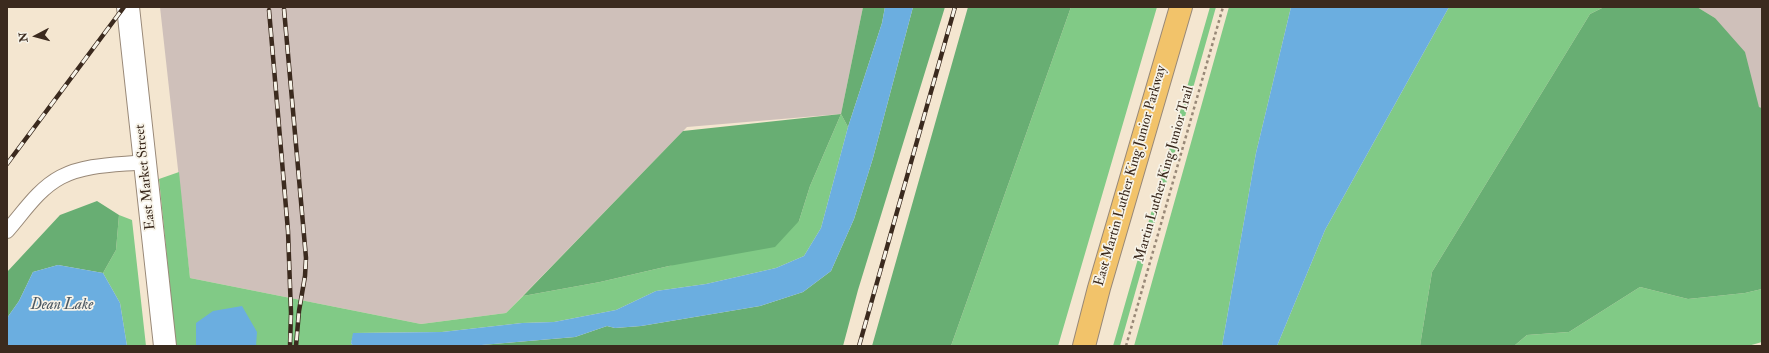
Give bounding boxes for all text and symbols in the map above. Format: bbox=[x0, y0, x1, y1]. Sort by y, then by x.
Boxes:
north arrow bbox=[16, 16, 56, 56]
text: N bbox=[17, 32, 31, 43]
street label: East Martin Luther King Junior Parkway bbox=[1091, 64, 1171, 288]
street label: Martin Luther King Junior Trail bbox=[1132, 84, 1198, 264]
street label: East Market Street bbox=[132, 123, 160, 231]
water label: Dean Lake bbox=[31, 297, 93, 315]

